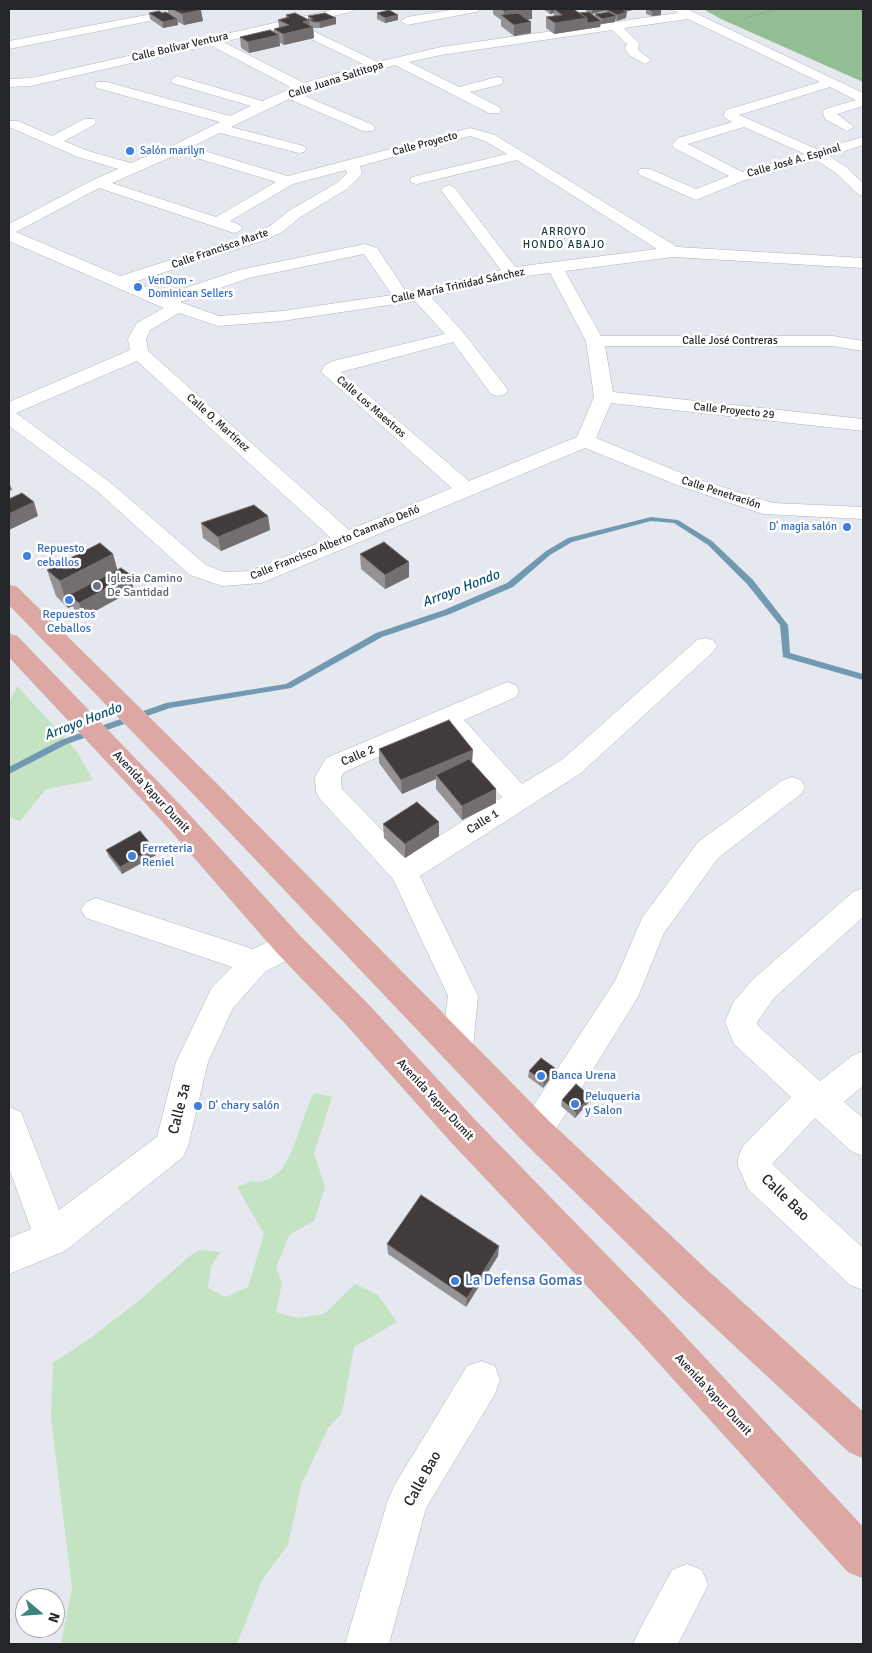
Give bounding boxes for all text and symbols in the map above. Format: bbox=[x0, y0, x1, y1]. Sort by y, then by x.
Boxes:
street label: Calle Bolívar Ventura bbox=[131, 29, 229, 65]
street label: Calle Juana Saltitopa bbox=[287, 58, 385, 102]
street label: Calle Proyecto bbox=[391, 129, 459, 159]
street label: Calle José A. Espinal bbox=[746, 141, 842, 181]
place label: Salón marilyn bbox=[140, 144, 205, 158]
marker: Salón marilyn bbox=[124, 145, 136, 157]
district label: ARROYO HONDO ABAJO bbox=[521, 225, 607, 251]
street label: Calle Francisca Marte bbox=[170, 226, 270, 272]
street label: Calle María Trinidad Sánchez bbox=[390, 265, 526, 307]
place label: VenDom - Dominican Sellers bbox=[148, 274, 233, 300]
marker: VenDom - Dominican Sellers bbox=[132, 281, 144, 293]
street label: Calle José Contreras bbox=[682, 334, 778, 348]
street label: Calle Los Maestros bbox=[334, 373, 408, 441]
street label: Calle O. Martínez bbox=[184, 391, 252, 455]
street label: Calle Proyecto 29 bbox=[693, 400, 775, 422]
street label: Calle Penetración bbox=[680, 474, 762, 512]
street label: Calle Francisco Alberto Caamaño Deñó bbox=[248, 503, 422, 583]
place label: D' magia salón bbox=[769, 520, 837, 534]
marker: D' magia salón bbox=[841, 521, 853, 533]
place label: Repuesto ceballos bbox=[37, 542, 85, 570]
marker: Repuesto ceballos bbox=[21, 550, 33, 562]
water label: Arroyo Hondo bbox=[420, 567, 502, 611]
place label: Iglesia Camino De Santidad bbox=[107, 572, 182, 600]
marker: Iglesia Camino De Santidad bbox=[91, 580, 103, 592]
marker: Repuestos Ceballos bbox=[63, 594, 75, 606]
place label: Repuestos Ceballos bbox=[43, 608, 95, 636]
water label: Arroyo Hondo bbox=[42, 700, 124, 744]
street label: Calle 2 bbox=[339, 743, 377, 769]
street label: Avenida Yapur Dumit bbox=[110, 748, 192, 836]
street label: Calle 1 bbox=[464, 807, 502, 837]
place label: Ferreteria Reniel bbox=[142, 842, 193, 870]
marker: Ferreteria Reniel bbox=[126, 850, 138, 862]
street label: Avenida Yapur Dumit bbox=[394, 1056, 476, 1144]
place label: Banca Urena bbox=[551, 1069, 616, 1083]
marker: Banca Urena bbox=[535, 1070, 547, 1082]
street label: Calle 3a bbox=[165, 1082, 195, 1136]
place label: Peluqueria y Salon bbox=[585, 1090, 640, 1118]
marker: Peluqueria y Salon bbox=[569, 1098, 581, 1110]
place label: D' chary salón bbox=[208, 1099, 280, 1113]
marker: D' chary salón bbox=[192, 1100, 204, 1112]
street label: Calle Bao bbox=[757, 1171, 813, 1225]
place label: La Defensa Gomas bbox=[465, 1272, 582, 1290]
marker: La Defensa Gomas bbox=[449, 1275, 461, 1287]
street label: Avenida Yapur Dumit bbox=[672, 1351, 754, 1439]
street label: Calle Bao bbox=[401, 1448, 445, 1510]
north arrow bbox=[15, 1588, 65, 1638]
text: N bbox=[44, 1610, 63, 1625]

